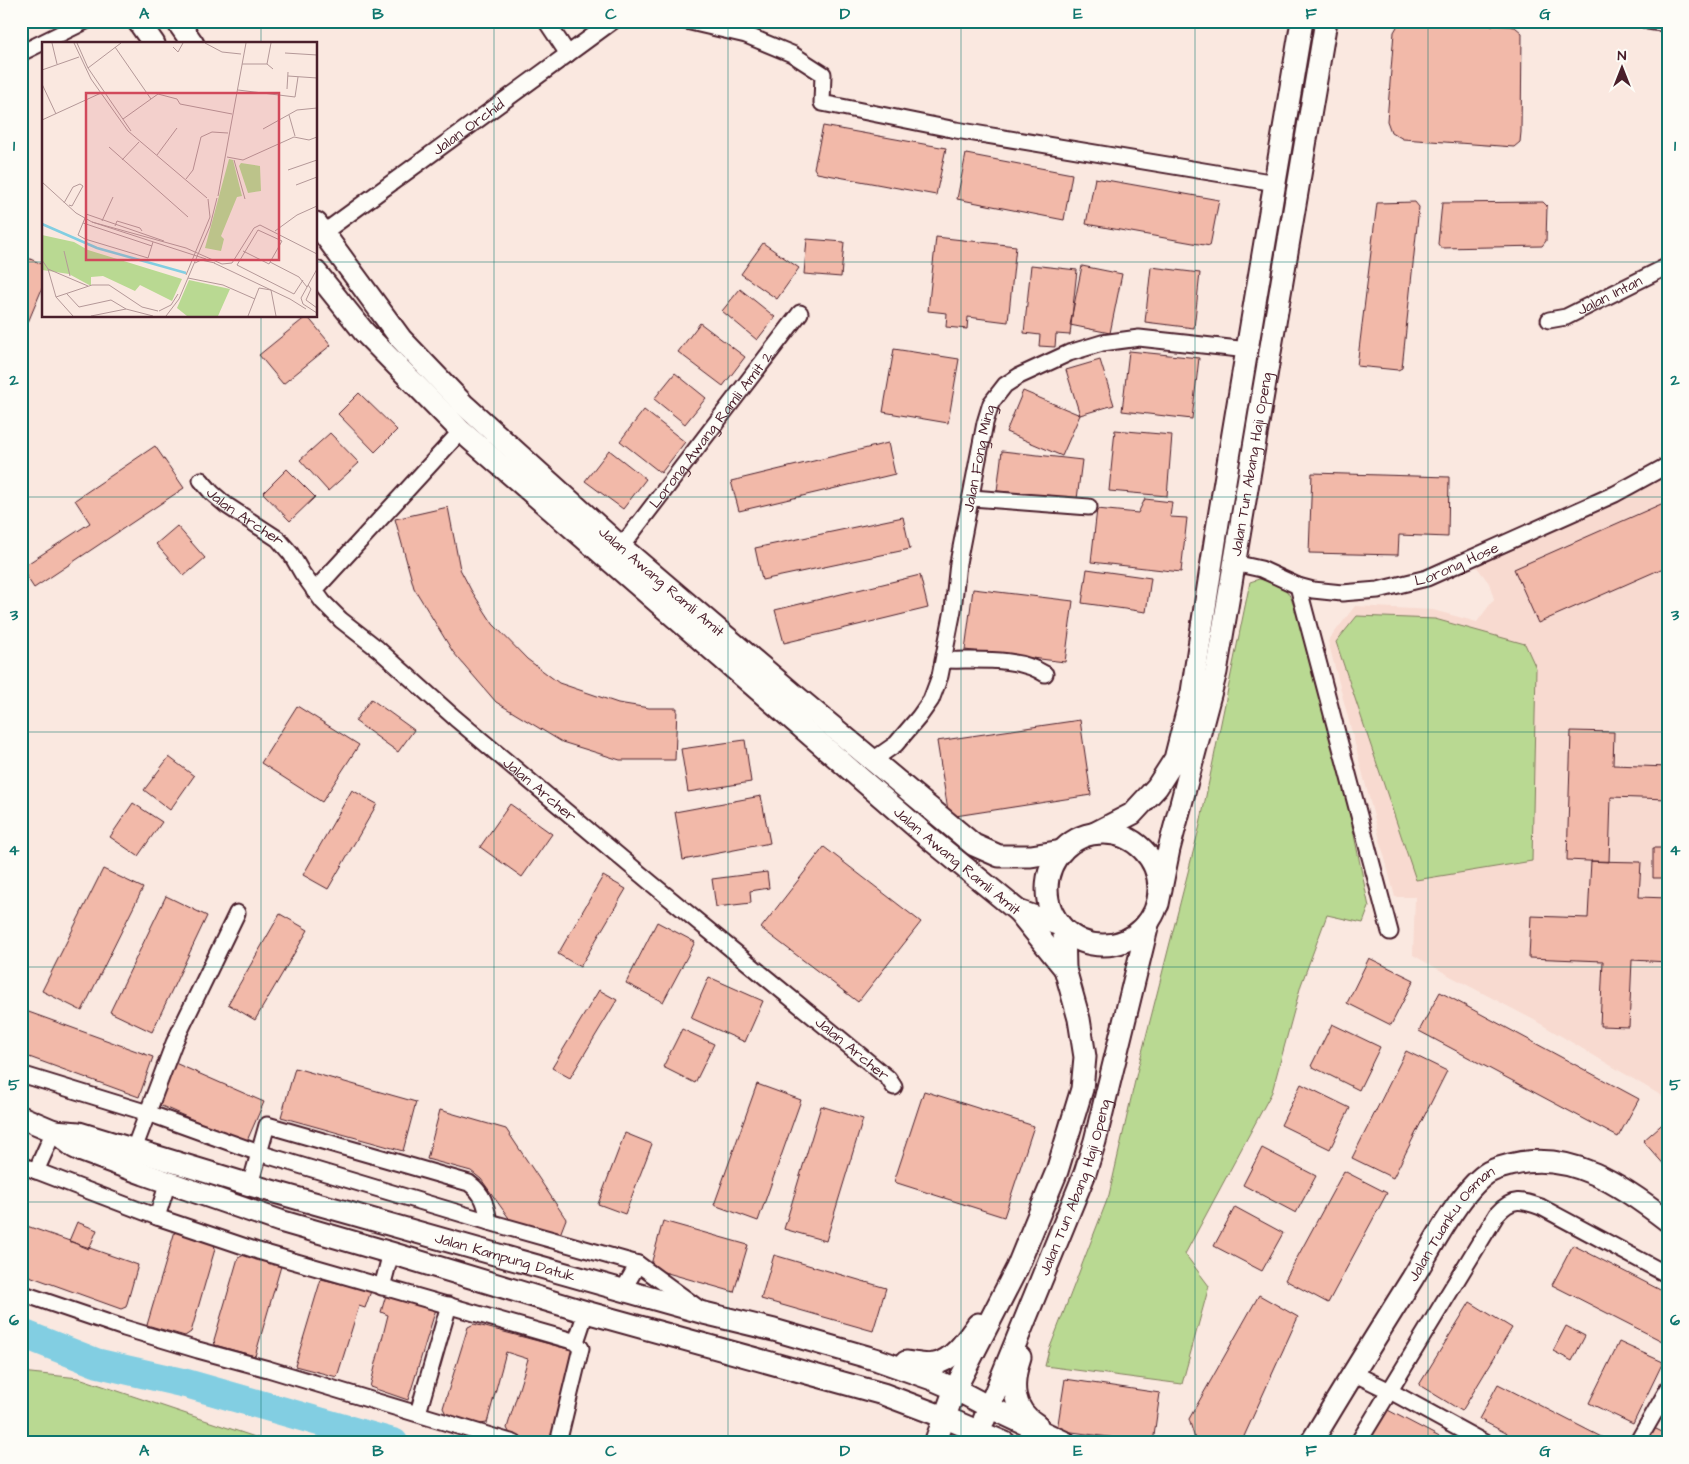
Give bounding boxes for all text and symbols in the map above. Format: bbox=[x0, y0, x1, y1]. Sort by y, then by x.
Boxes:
text: A bbox=[139, 3, 150, 25]
text: B bbox=[372, 3, 384, 25]
text: C bbox=[605, 3, 617, 25]
text: D bbox=[840, 3, 851, 25]
text: E bbox=[1073, 3, 1083, 25]
text: F bbox=[1305, 3, 1317, 25]
text: G bbox=[1539, 3, 1551, 25]
inset map bbox=[42, 42, 318, 318]
north arrow bbox=[1596, 42, 1646, 92]
text: N bbox=[1618, 46, 1627, 66]
street label: Jalan Orchid bbox=[428, 94, 509, 161]
text: 1 bbox=[13, 135, 16, 157]
text: 1 bbox=[1674, 135, 1677, 157]
street label: Jalan Intan bbox=[1574, 270, 1646, 321]
street label: Lorong Awang Ramli Amit 2 bbox=[645, 347, 778, 513]
text: 2 bbox=[8, 369, 19, 391]
text: 2 bbox=[1669, 369, 1680, 391]
street label: Jalan Tun Abang Haji Openg bbox=[1226, 371, 1278, 558]
street label: Jalan Fong Ming bbox=[958, 402, 1002, 514]
street label: Jalan Archer bbox=[201, 483, 289, 550]
street label: Jalan Awang Ramli Amit bbox=[594, 522, 729, 642]
street label: Lorong Hose bbox=[1412, 537, 1502, 592]
text: 3 bbox=[9, 604, 19, 626]
text: 3 bbox=[1670, 604, 1680, 626]
street label: Jalan Archer bbox=[498, 753, 581, 827]
street label: Jalan Awang Ramli Amit bbox=[889, 802, 1025, 920]
text: 4 bbox=[9, 839, 20, 861]
text: 4 bbox=[1670, 839, 1681, 861]
street label: Jalan Archer bbox=[810, 1012, 894, 1086]
text: 5 bbox=[8, 1074, 20, 1096]
text: 5 bbox=[1669, 1074, 1681, 1096]
street label: Jalan Tun Abang Haji Openg bbox=[1034, 1097, 1117, 1279]
street label: Jalan Tuanku Osman bbox=[1403, 1161, 1499, 1286]
street label: Jalan Kampung Datuk bbox=[432, 1228, 578, 1287]
text: 6 bbox=[9, 1309, 19, 1331]
text: 6 bbox=[1670, 1309, 1680, 1331]
text: A bbox=[139, 1440, 150, 1462]
text: B bbox=[372, 1440, 384, 1462]
text: C bbox=[605, 1440, 617, 1462]
text: D bbox=[840, 1440, 851, 1462]
text: E bbox=[1073, 1440, 1083, 1462]
text: F bbox=[1305, 1440, 1317, 1462]
text: G bbox=[1539, 1440, 1551, 1462]

